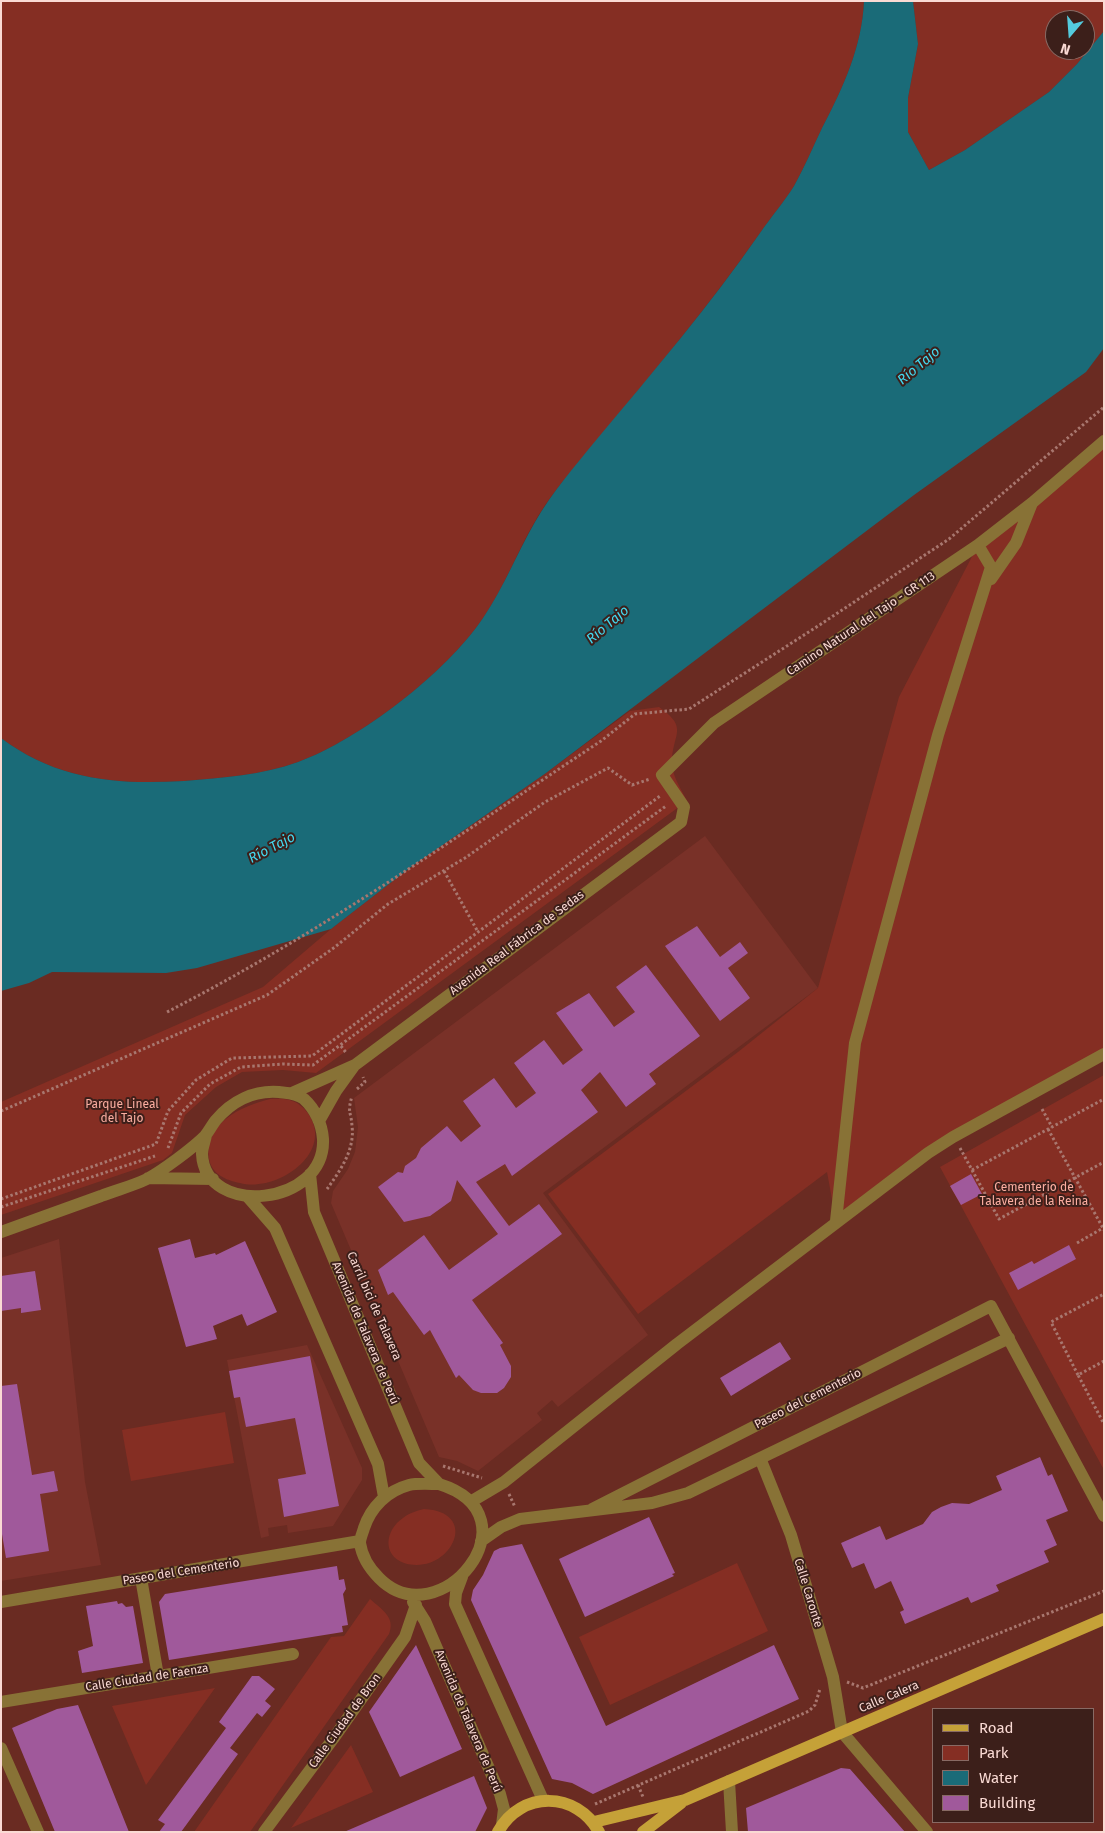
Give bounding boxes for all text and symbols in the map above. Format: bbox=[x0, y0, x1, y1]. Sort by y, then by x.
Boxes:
north arrow bbox=[1045, 10, 1095, 60]
text: N bbox=[1058, 39, 1073, 58]
water label: Río Tajo bbox=[894, 343, 944, 389]
street label: Camino Natural del Tajo - GR 113 bbox=[784, 569, 938, 679]
water label: Río Tajo bbox=[583, 602, 633, 648]
water label: Río Tajo bbox=[246, 829, 298, 867]
street label: Avenida Real Fábrica de Sedas bbox=[447, 888, 587, 998]
park label: Parque Lineal del Tajo bbox=[85, 1098, 159, 1126]
park label: Cementerio de Talavera de la Reina bbox=[980, 1181, 1088, 1209]
street label: Carril bici de Talavera bbox=[344, 1250, 404, 1362]
street label: Avenida de Talavera de Perú bbox=[328, 1260, 402, 1406]
street label: Paseo del Cementerio bbox=[752, 1366, 864, 1432]
street label: Paseo del Cementerio bbox=[122, 1556, 240, 1588]
street label: Calle Caronte bbox=[791, 1557, 825, 1629]
street label: Avenida de Talavera de Perú bbox=[431, 1648, 505, 1794]
street label: Calle Ciudad de Faenza bbox=[84, 1661, 210, 1695]
street label: Calle Ciudad de Bron bbox=[306, 1671, 384, 1771]
street label: Calle Calera bbox=[857, 1678, 921, 1716]
legend bbox=[932, 1708, 1095, 1823]
text: Road bbox=[979, 1719, 1014, 1737]
text: Park bbox=[979, 1744, 1009, 1762]
text: Water bbox=[979, 1769, 1018, 1787]
text: Building bbox=[979, 1794, 1035, 1812]

